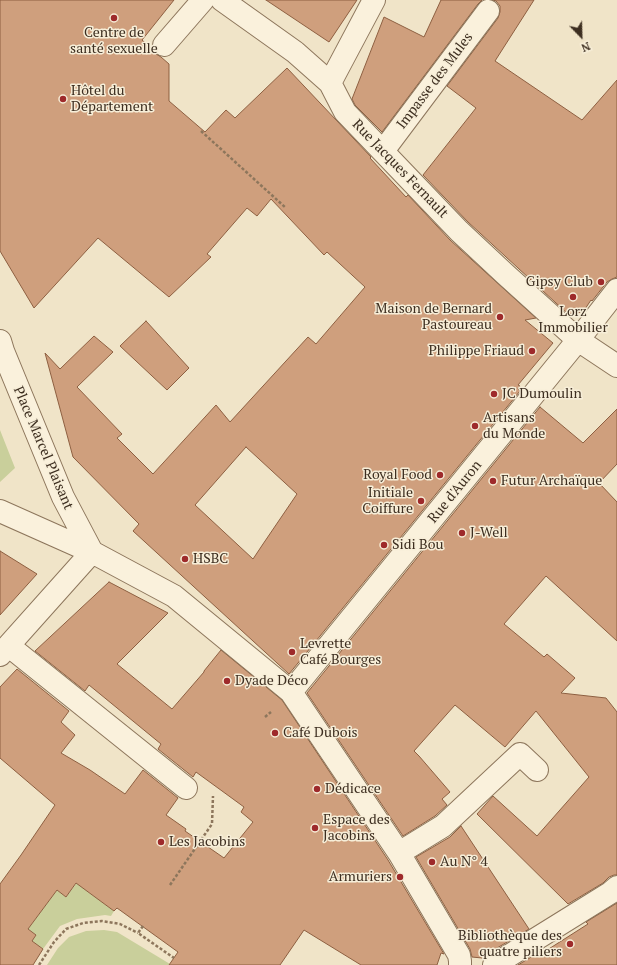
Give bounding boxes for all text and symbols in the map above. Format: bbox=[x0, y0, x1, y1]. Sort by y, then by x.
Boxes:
marker: Centre de santé sexuelle bbox=[109, 13, 119, 23]
north arrow bbox=[561, 16, 601, 56]
place label: Centre de santé sexuelle bbox=[70, 25, 158, 58]
street label: Impasse des Mules bbox=[393, 29, 477, 133]
text: N bbox=[579, 39, 592, 55]
place label: Hôtel du Département bbox=[71, 83, 153, 116]
marker: Hôtel du Département bbox=[58, 94, 68, 104]
street label: Rue Jacques Fernault bbox=[349, 116, 451, 222]
place label: Gipsy Club bbox=[526, 274, 593, 290]
marker: Gipsy Club bbox=[596, 277, 606, 287]
marker: Lorz Immobilier bbox=[568, 292, 578, 302]
place label: Maison de Bernard Pastoureau bbox=[375, 301, 492, 334]
place label: Lorz Immobilier bbox=[538, 304, 608, 336]
marker: Maison de Bernard Pastoureau bbox=[495, 312, 505, 322]
place label: Philippe Friaud bbox=[428, 343, 524, 359]
marker: Philippe Friaud bbox=[527, 346, 537, 356]
street label: Place Marcel Plaisant bbox=[9, 384, 77, 512]
place label: JC Dumoulin bbox=[502, 386, 582, 402]
marker: JC Dumoulin bbox=[489, 389, 499, 399]
place label: Artisans du Monde bbox=[483, 410, 545, 442]
marker: Artisans du Monde bbox=[470, 421, 480, 431]
street label: Rue d'Auron bbox=[425, 457, 485, 527]
place label: Royal Food bbox=[363, 467, 432, 483]
marker: Royal Food bbox=[435, 470, 445, 480]
place label: Futur Archaïque bbox=[501, 473, 602, 489]
marker: Futur Archaïque bbox=[488, 476, 498, 486]
place label: Initiale Coiffure bbox=[362, 485, 413, 518]
marker: Initiale Coiffure bbox=[416, 496, 426, 506]
place label: J-Well bbox=[470, 525, 508, 541]
marker: J-Well bbox=[457, 528, 467, 538]
place label: Sidi Bou bbox=[392, 537, 443, 553]
marker: Sidi Bou bbox=[379, 540, 389, 550]
place label: HSBC bbox=[193, 551, 228, 567]
marker: HSBC bbox=[180, 554, 190, 564]
place label: Levrette Café Bourges bbox=[300, 636, 381, 668]
marker: Levrette Café Bourges bbox=[287, 647, 297, 657]
place label: Dyade Déco bbox=[235, 673, 308, 689]
marker: Dyade Déco bbox=[222, 676, 232, 686]
place label: Café Dubois bbox=[283, 725, 358, 741]
marker: Café Dubois bbox=[270, 728, 280, 738]
place label: Dédicace bbox=[325, 781, 381, 797]
marker: Dédicace bbox=[312, 784, 322, 794]
place label: Espace des Jacobins bbox=[323, 812, 390, 844]
marker: Espace des Jacobins bbox=[310, 823, 320, 833]
place label: Les Jacobins bbox=[169, 834, 245, 850]
marker: Les Jacobins bbox=[156, 837, 166, 847]
place label: Au N° 4 bbox=[440, 854, 488, 870]
marker: Au N° 4 bbox=[427, 857, 437, 867]
place label: Armuriers bbox=[329, 869, 392, 885]
marker: Armuriers bbox=[395, 872, 405, 882]
place label: Bibliothèque des quatre piliers bbox=[458, 928, 562, 960]
marker: Bibliothèque des quatre piliers bbox=[565, 939, 575, 949]

